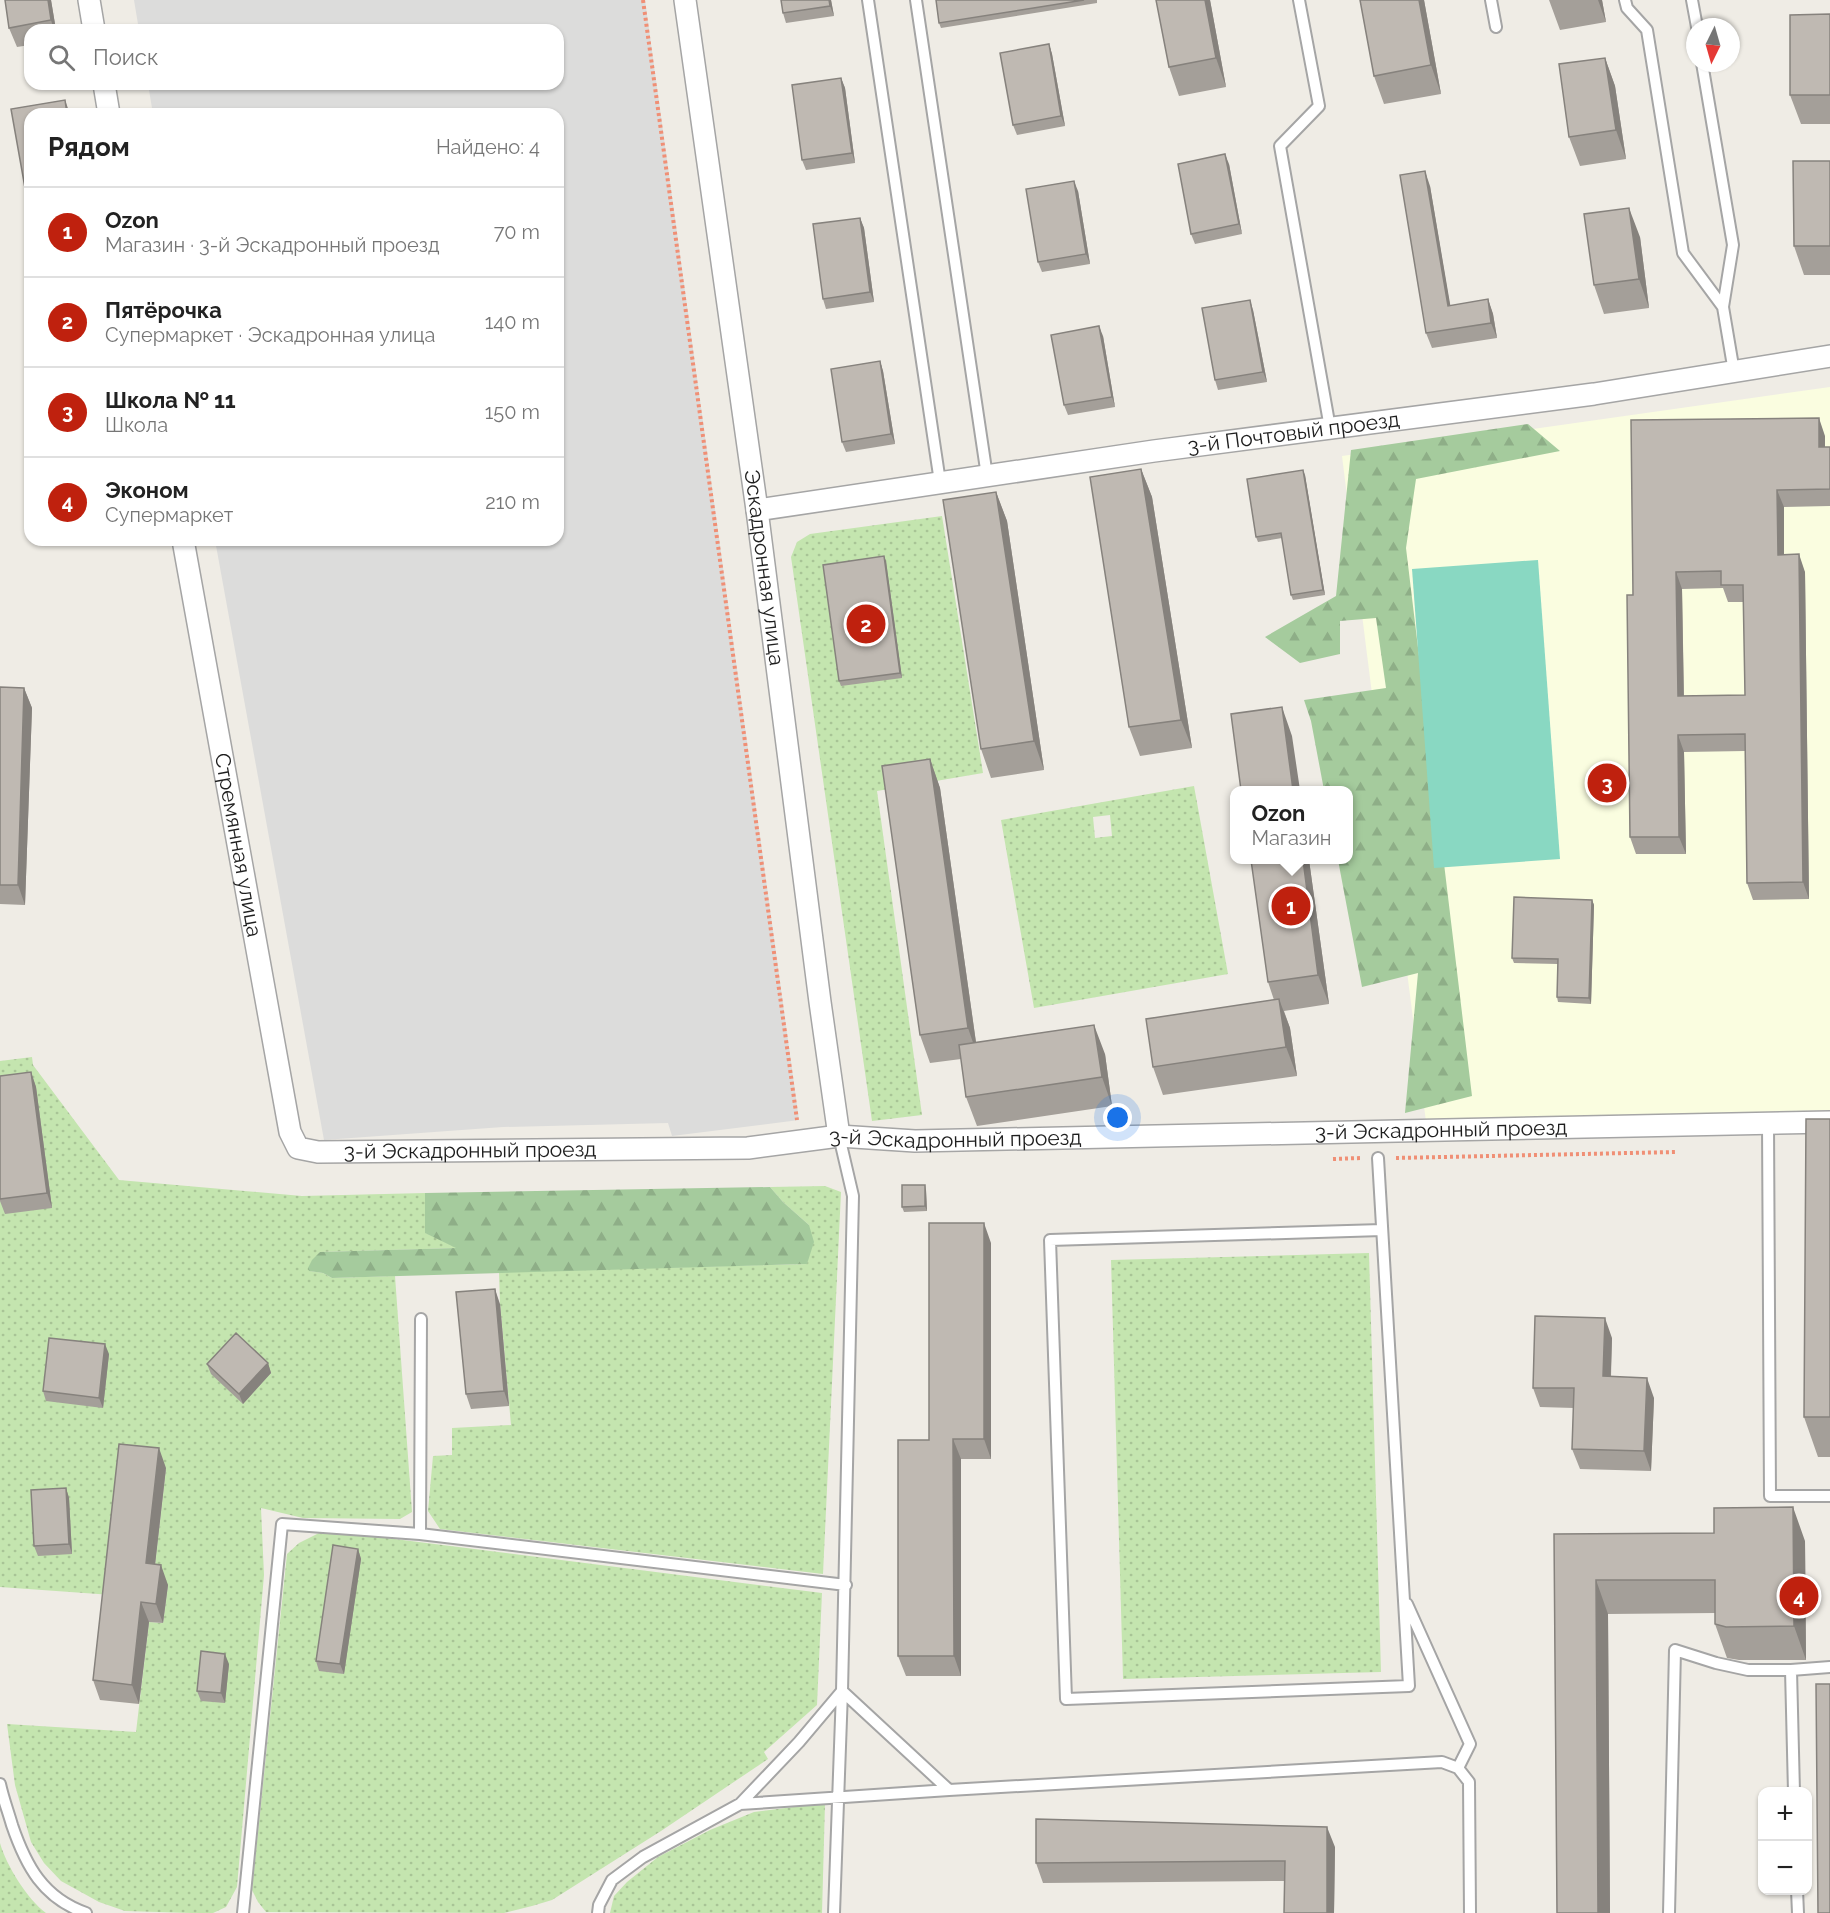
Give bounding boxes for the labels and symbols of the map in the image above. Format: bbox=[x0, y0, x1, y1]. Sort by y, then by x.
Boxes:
north arrow bbox=[1686, 18, 1740, 72]
street label: 3-й Почтовый проезд bbox=[1186, 406, 1401, 459]
street label: Эскадронная улица bbox=[739, 468, 790, 667]
pin: 2 bbox=[846, 602, 886, 646]
street label: Стремянная улица bbox=[210, 751, 268, 939]
pin: 3 bbox=[1588, 760, 1626, 806]
pin: 1 bbox=[1272, 884, 1310, 928]
your location bbox=[1103, 1103, 1132, 1132]
street label: 3-й Эскадронный проезд bbox=[1314, 1114, 1568, 1145]
street label: 3-й Эскадронный проезд bbox=[827, 1123, 1082, 1153]
street label: 3-й Эскадронный проезд bbox=[344, 1136, 597, 1164]
pin: 4 bbox=[1780, 1574, 1818, 1618]

